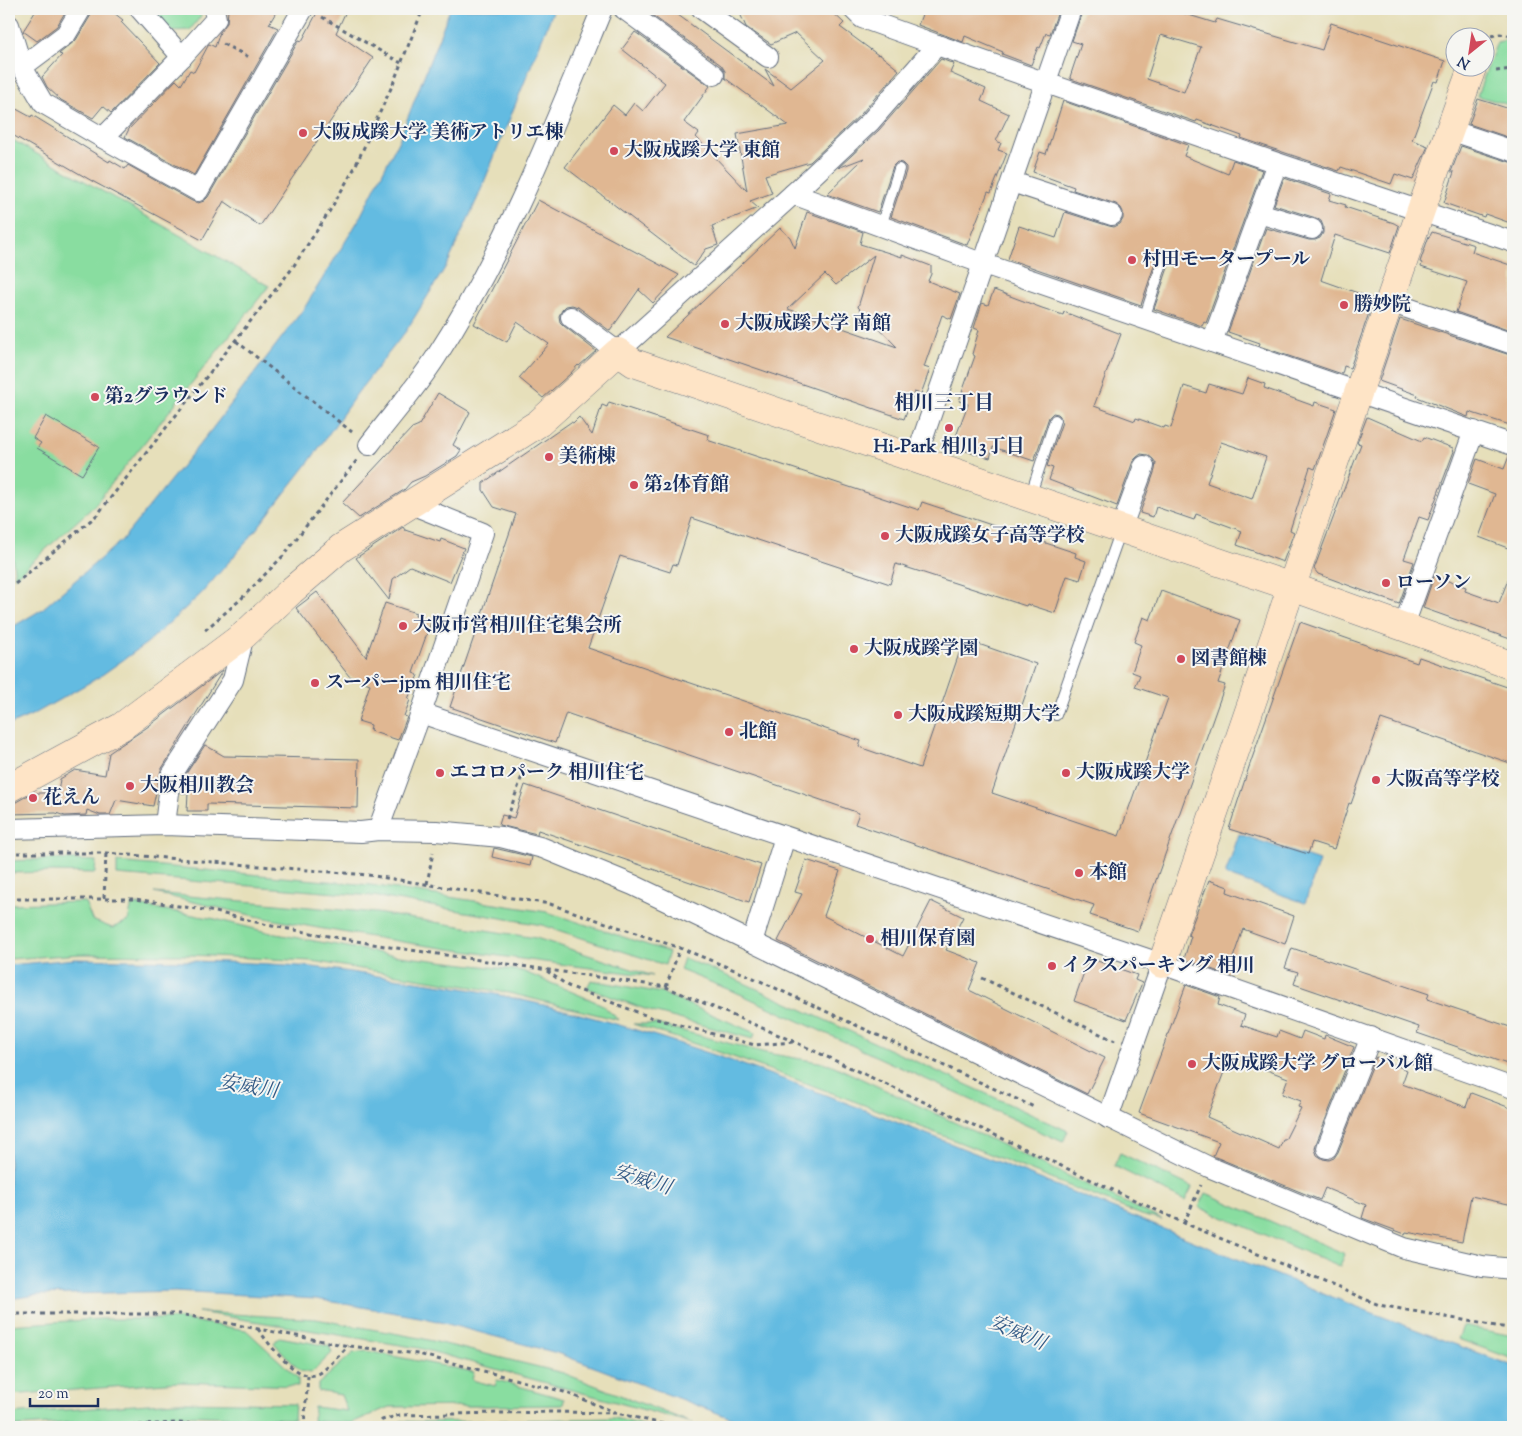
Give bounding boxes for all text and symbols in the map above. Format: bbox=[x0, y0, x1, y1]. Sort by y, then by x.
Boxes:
north arrow bbox=[1444, 28, 1494, 78]
text: N bbox=[1455, 50, 1474, 73]
place label: 大阪成蹊大学 美術アトリエ棟 bbox=[313, 120, 564, 147]
marker: 大阪成蹊大学 美術アトリエ棟 bbox=[297, 127, 309, 139]
place label: 大阪成蹊大学 東館 bbox=[624, 138, 780, 165]
marker: 大阪成蹊大学 東館 bbox=[608, 145, 620, 157]
place label: 村田モータープール bbox=[1142, 247, 1310, 274]
marker: 村田モータープール bbox=[1126, 254, 1138, 266]
place label: 勝妙院 bbox=[1354, 292, 1411, 319]
marker: 勝妙院 bbox=[1338, 299, 1350, 311]
place label: 大阪成蹊大学 南館 bbox=[735, 311, 891, 338]
marker: 大阪成蹊大学 南館 bbox=[719, 318, 731, 330]
place label: 第2グラウンド bbox=[105, 384, 228, 411]
district label: 相川三丁目 bbox=[894, 390, 994, 419]
marker: 第2グラウンド bbox=[89, 391, 101, 403]
marker: Hi-Park 相川3丁目 bbox=[943, 422, 955, 434]
place label: Hi-Park 相川3丁目 bbox=[874, 434, 1024, 461]
place label: 美術棟 bbox=[559, 444, 616, 471]
marker: 美術棟 bbox=[543, 451, 555, 463]
place label: 第2体育館 bbox=[644, 472, 729, 499]
marker: 第2体育館 bbox=[628, 479, 640, 491]
place label: 大阪成蹊女子高等学校 bbox=[895, 523, 1085, 550]
marker: 大阪成蹊女子高等学校 bbox=[879, 530, 891, 542]
place label: ローソン bbox=[1396, 570, 1471, 597]
marker: ローソン bbox=[1380, 577, 1392, 589]
place label: 大阪市営相川住宅集会所 bbox=[413, 613, 622, 640]
marker: 大阪市営相川住宅集会所 bbox=[397, 620, 409, 632]
place label: 大阪成蹊学園 bbox=[864, 636, 978, 663]
marker: 大阪成蹊学園 bbox=[848, 643, 860, 655]
place label: 図書館棟 bbox=[1191, 646, 1267, 673]
marker: 図書館棟 bbox=[1175, 653, 1187, 665]
place label: スーパーjpm 相川住宅 bbox=[325, 670, 511, 697]
marker: スーパーjpm 相川住宅 bbox=[309, 677, 321, 689]
place label: 大阪成蹊短期大学 bbox=[908, 702, 1060, 729]
marker: 大阪成蹊短期大学 bbox=[892, 709, 904, 721]
place label: 北館 bbox=[739, 719, 777, 746]
marker: 北館 bbox=[723, 726, 735, 738]
place label: エコロパーク 相川住宅 bbox=[450, 760, 644, 787]
place label: 大阪成蹊大学 bbox=[1076, 760, 1190, 787]
marker: エコロパーク 相川住宅 bbox=[434, 767, 446, 779]
marker: 大阪成蹊大学 bbox=[1060, 767, 1072, 779]
place label: 大阪高等学校 bbox=[1386, 767, 1500, 794]
place label: 大阪相川教会 bbox=[140, 773, 254, 800]
marker: 大阪高等学校 bbox=[1370, 774, 1382, 786]
marker: 大阪相川教会 bbox=[124, 780, 136, 792]
place label: 花えん bbox=[43, 785, 100, 812]
marker: 花えん bbox=[27, 792, 39, 804]
place label: 本館 bbox=[1089, 860, 1127, 887]
marker: 本館 bbox=[1073, 867, 1085, 879]
place label: 相川保育園 bbox=[880, 926, 975, 953]
marker: 相川保育園 bbox=[864, 933, 876, 945]
place label: イクスパーキング 相川 bbox=[1062, 953, 1255, 980]
marker: イクスパーキング 相川 bbox=[1046, 960, 1058, 972]
place label: 大阪成蹊大学 グローバル館 bbox=[1202, 1051, 1433, 1078]
marker: 大阪成蹊大学 グローバル館 bbox=[1186, 1058, 1198, 1070]
water label: 安威川 bbox=[216, 1069, 282, 1107]
water label: 安威川 bbox=[609, 1158, 677, 1204]
water label: 安威川 bbox=[984, 1309, 1052, 1360]
scale bar bbox=[30, 1376, 98, 1408]
text: 20 m bbox=[38, 1384, 69, 1405]

